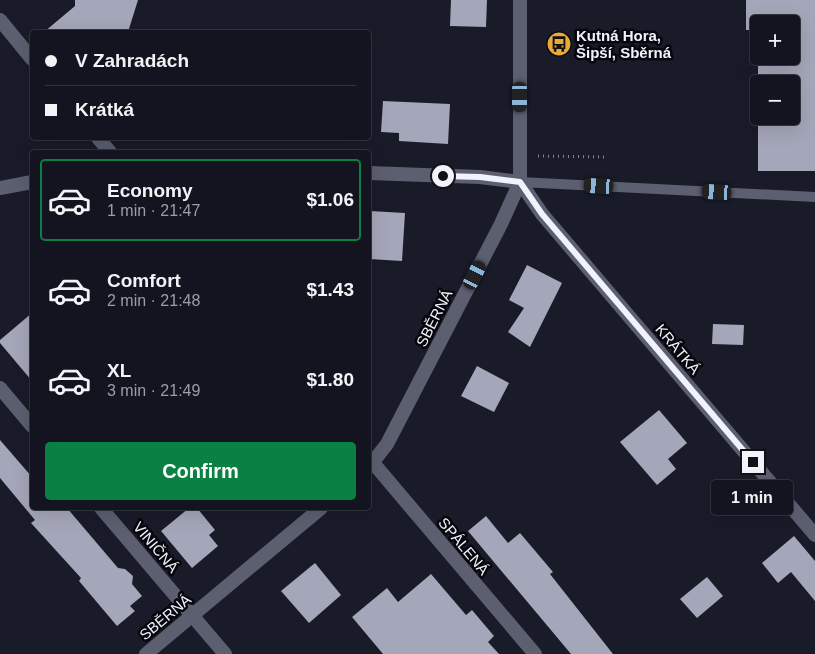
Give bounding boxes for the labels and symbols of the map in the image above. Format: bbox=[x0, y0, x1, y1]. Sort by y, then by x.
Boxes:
place label: Kutná Hora, Šipší, Sběrná bbox=[576, 27, 672, 61]
bus stop icon: Kutná Hora, Šipší, Sběrná bbox=[546, 31, 572, 57]
car bbox=[512, 82, 527, 112]
route start bbox=[432, 165, 454, 187]
car bbox=[583, 178, 614, 194]
car bbox=[701, 184, 732, 200]
car bbox=[461, 258, 488, 292]
street label: SBĚRNÁ bbox=[412, 287, 456, 349]
street label: KRÁTKÁ bbox=[652, 321, 704, 377]
route end bbox=[742, 451, 764, 473]
callout: 1 min bbox=[712, 480, 794, 514]
street label: SPÁLENÁ bbox=[435, 514, 493, 578]
street label: VINIČNÁ bbox=[130, 518, 182, 576]
street label: SBĚRNÁ bbox=[136, 591, 194, 643]

